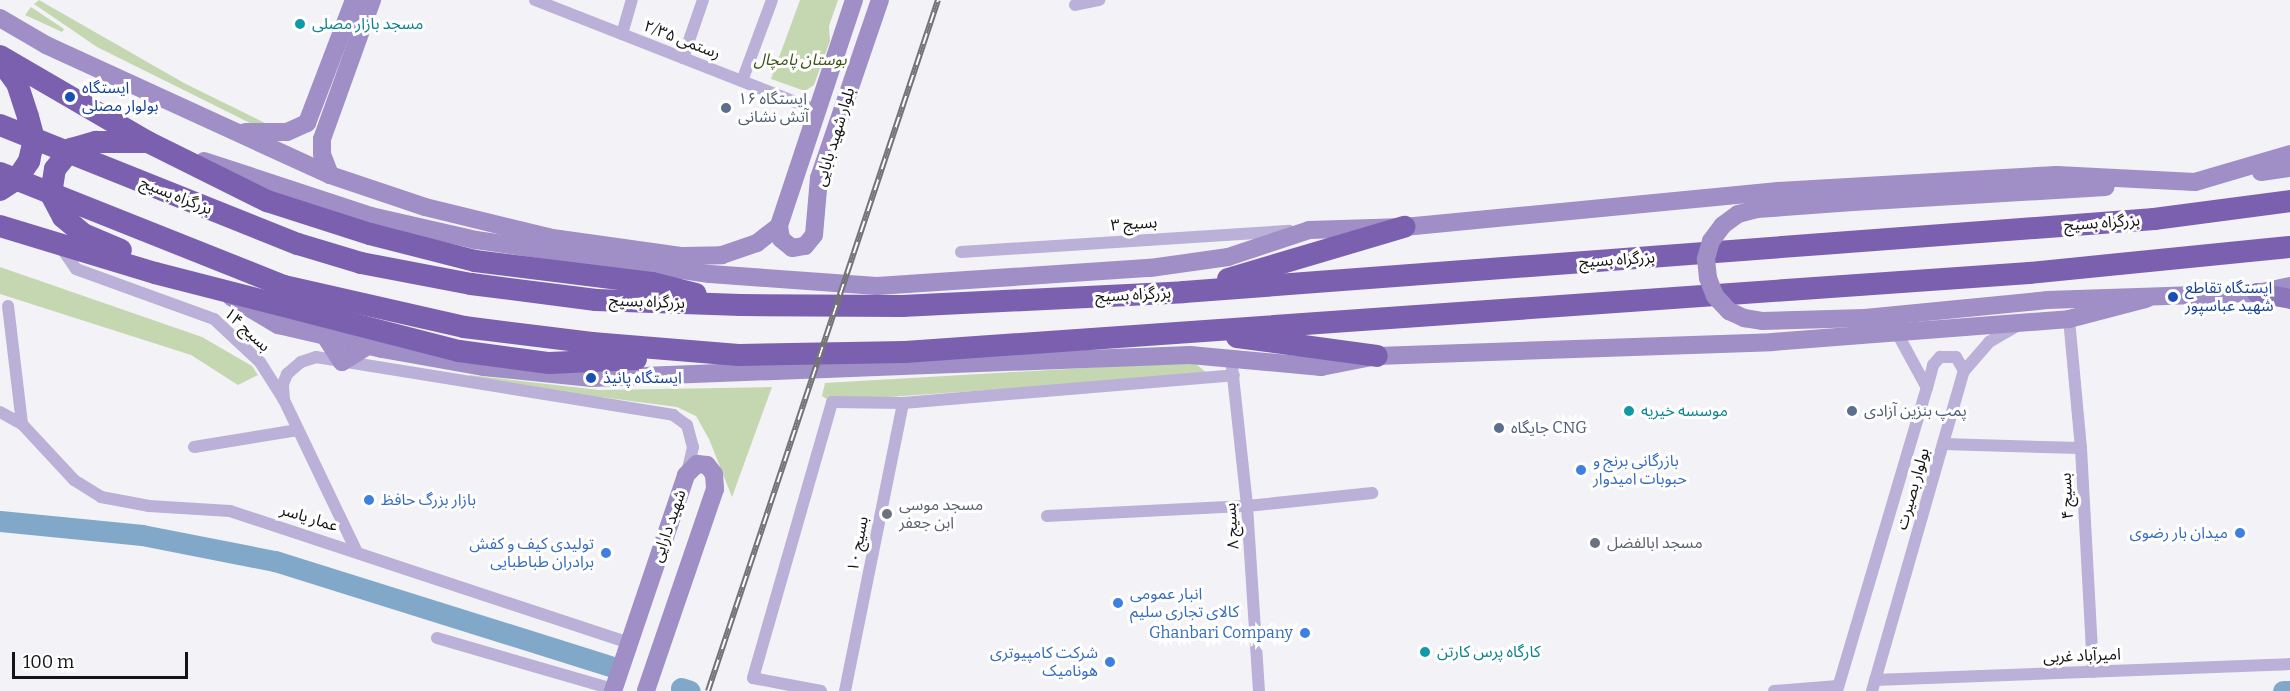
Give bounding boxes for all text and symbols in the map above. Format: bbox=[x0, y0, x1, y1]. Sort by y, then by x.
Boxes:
place label: مسجد بازار مصلی bbox=[312, 14, 423, 34]
marker: مسجد بازار مصلی bbox=[293, 17, 307, 31]
street label: رستمی ۲/۳۵ bbox=[641, 17, 723, 63]
park label: بوستان پامچال bbox=[754, 50, 846, 70]
place label: ایستگاه بولوار مصلی bbox=[82, 78, 159, 116]
street label: بلوار شهید بابایی bbox=[811, 85, 859, 189]
place label: ایستگاه ۱۶ آتش نشانی bbox=[738, 89, 809, 127]
marker: ایستگاه بولوار مصلی bbox=[63, 90, 77, 104]
marker: ایستگاه ۱۶ آتش نشانی bbox=[719, 101, 733, 115]
street label: بزرگراه بسیج bbox=[137, 173, 215, 219]
street label: بزرگراه بسیج bbox=[2063, 211, 2141, 235]
street label: بسیج ۳ bbox=[1110, 213, 1158, 235]
street label: بزرگراه بسیج bbox=[1578, 248, 1656, 272]
place label: ایستگاه تقاطع شهید عباسپور bbox=[2185, 278, 2273, 316]
street label: بزرگراه بسیج bbox=[1094, 283, 1172, 307]
marker: ایستگاه تقاطع شهید عباسپور bbox=[2166, 290, 2180, 304]
street label: بزرگراه بسیج bbox=[609, 291, 685, 313]
street label: بسیج ۱۴ bbox=[220, 304, 274, 356]
place label: ایستگاه پانیذ bbox=[603, 368, 682, 388]
marker: ایستگاه پانیذ bbox=[584, 371, 598, 385]
place label: موسسه خیریه bbox=[1641, 401, 1728, 421]
place label: پمپ بنزین آزادی bbox=[1864, 401, 1967, 421]
marker: موسسه خیریه bbox=[1622, 404, 1636, 418]
marker: پمپ بنزین آزادی bbox=[1845, 404, 1859, 418]
place label: جایگاه CNG bbox=[1511, 418, 1587, 438]
marker: جایگاه CNG bbox=[1492, 421, 1506, 435]
street label: بولوار بصیرت bbox=[1892, 446, 1934, 532]
place label: بازرگانی برنج و حبوبات امیدوار bbox=[1593, 451, 1687, 489]
marker: بازرگانی برنج و حبوبات امیدوار bbox=[1574, 463, 1588, 477]
street label: بسیج ۴ bbox=[2056, 472, 2078, 520]
street label: شهید دارایی bbox=[648, 487, 690, 565]
place label: بازار بزرگ حافظ bbox=[381, 490, 476, 510]
marker: بازار بزرگ حافظ bbox=[362, 493, 376, 507]
place label: مسجد موسی ابن جعفر bbox=[899, 495, 983, 533]
street label: عمار یاسر bbox=[278, 500, 340, 536]
street label: بسیج ۸ bbox=[1221, 502, 1243, 550]
marker: مسجد موسی ابن جعفر bbox=[880, 507, 894, 521]
street label: بسیج ۱۰ bbox=[843, 515, 873, 573]
place label: میدان بار رضوی bbox=[2130, 523, 2228, 543]
marker: میدان بار رضوی bbox=[2233, 526, 2247, 540]
place label: مسجد ابالفضل bbox=[1607, 533, 1703, 553]
place label: تولیدی کیف و کفش برادران طباطبایی bbox=[469, 534, 594, 572]
marker: مسجد ابالفضل bbox=[1588, 536, 1602, 550]
marker: تولیدی کیف و کفش برادران طباطبایی bbox=[599, 546, 613, 560]
place label: انبار عمومی کالای تجاری سلیم bbox=[1130, 584, 1239, 622]
marker: انبار عمومی کالای تجاری سلیم bbox=[1111, 596, 1125, 610]
place label: Ghanbari Company bbox=[1149, 623, 1293, 643]
marker: Ghanbari Company bbox=[1298, 626, 1312, 640]
scale bar bbox=[15, 640, 190, 678]
place label: کارگاه پرس کارتن bbox=[1437, 642, 1541, 662]
place label: شرکت کامپیوتری هونامیک bbox=[990, 643, 1098, 681]
marker: کارگاه پرس کارتن bbox=[1418, 645, 1432, 659]
street label: امیرآباد غربی bbox=[2043, 645, 2121, 667]
text: 100 m bbox=[23, 651, 74, 673]
marker: شرکت کامپیوتری هونامیک bbox=[1103, 655, 1117, 669]

